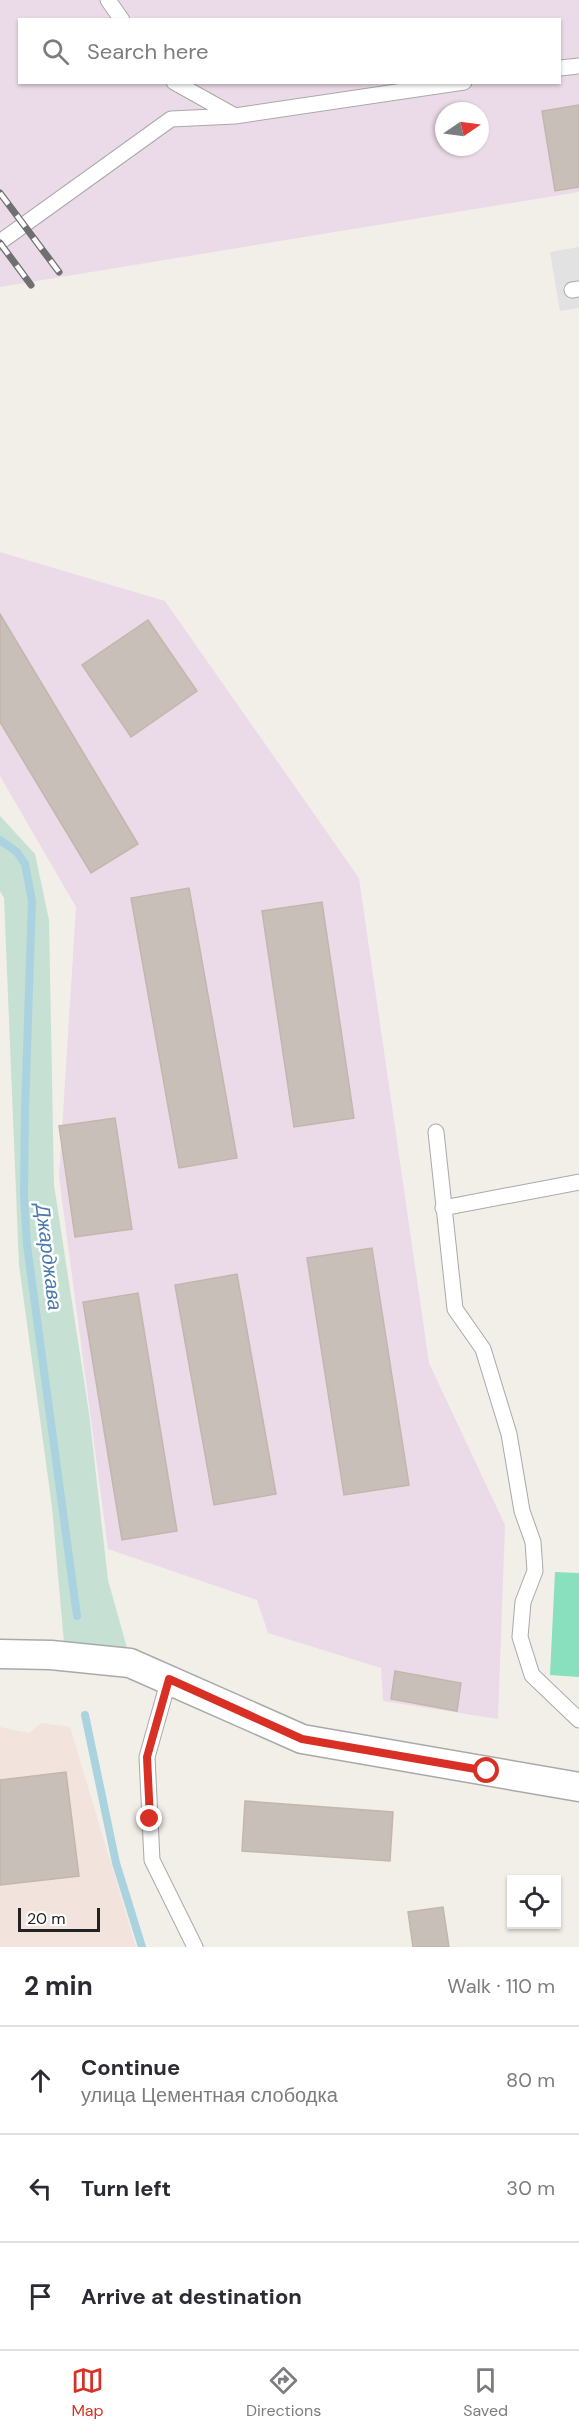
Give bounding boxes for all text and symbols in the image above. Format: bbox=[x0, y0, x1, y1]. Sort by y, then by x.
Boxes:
search box bbox=[18, 18, 561, 84]
icon: search bbox=[39, 35, 72, 68]
text: Search here bbox=[87, 37, 208, 66]
north arrow bbox=[435, 102, 489, 156]
water label: Джарджава bbox=[29, 1200, 68, 1312]
route start bbox=[473, 1757, 499, 1783]
route end bbox=[136, 1805, 162, 1831]
map controls bbox=[507, 1875, 561, 1929]
button: locate bbox=[507, 1875, 561, 1929]
scale bar bbox=[18, 1905, 100, 1932]
text: 20 m bbox=[27, 1908, 66, 1929]
text: 2 min bbox=[24, 1969, 93, 2003]
text: Walk · 110 m bbox=[447, 1973, 555, 1999]
text: Continue bbox=[81, 2053, 180, 2082]
icon: ahead bbox=[24, 2064, 57, 2097]
text: 80 m bbox=[506, 2067, 555, 2093]
text: улица Цементная слободка bbox=[81, 2082, 338, 2108]
icon: left bbox=[24, 2172, 57, 2205]
text: Turn left bbox=[81, 2174, 171, 2203]
text: 30 m bbox=[506, 2175, 555, 2201]
icon: arrive bbox=[24, 2280, 57, 2313]
text: Arrive at destination bbox=[81, 2282, 302, 2311]
tab: Map bbox=[71, 2364, 104, 2421]
tab: Directions bbox=[246, 2364, 321, 2421]
tab: Saved bbox=[463, 2364, 508, 2421]

